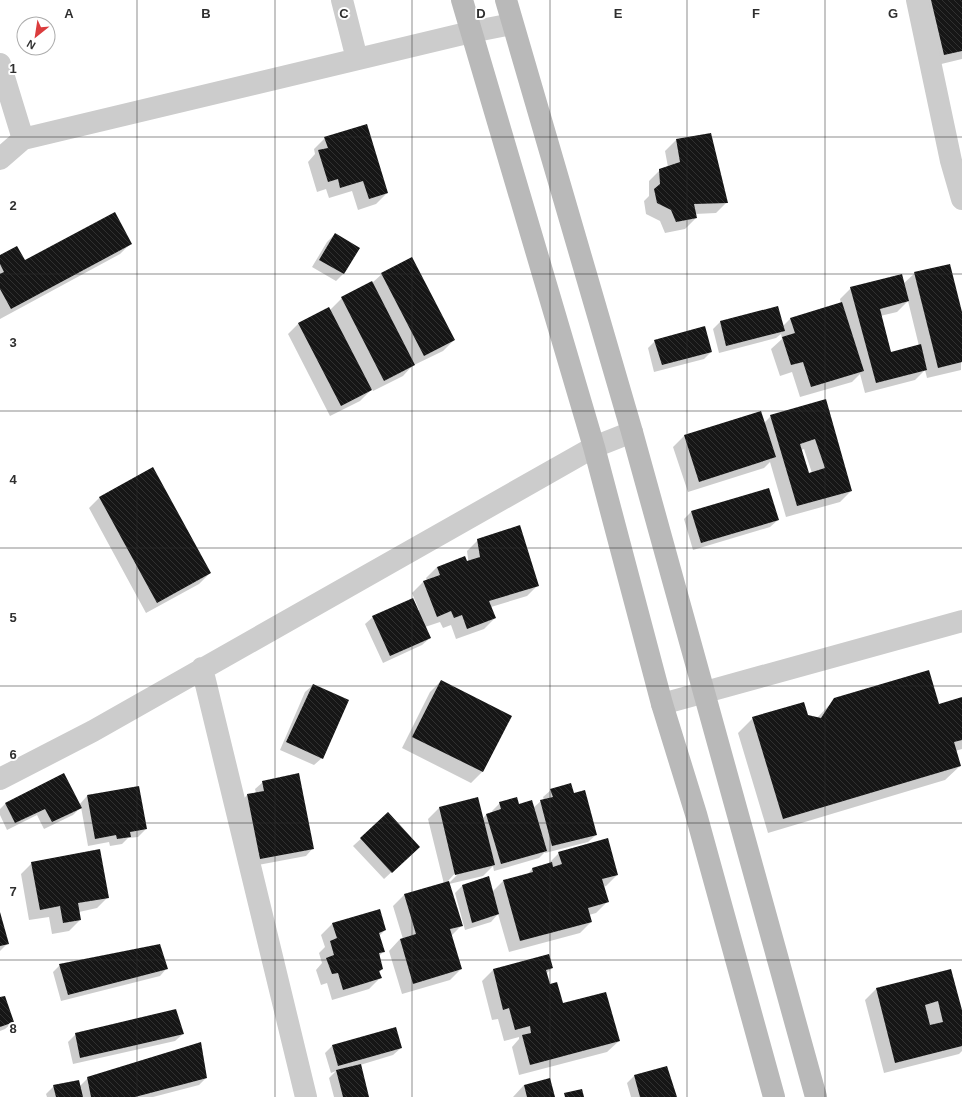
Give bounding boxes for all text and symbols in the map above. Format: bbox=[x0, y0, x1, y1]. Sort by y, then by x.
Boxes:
text: A bbox=[64, 6, 74, 21]
text: B bbox=[201, 6, 211, 21]
text: C bbox=[339, 6, 349, 21]
text: D bbox=[476, 6, 486, 21]
text: E bbox=[614, 6, 623, 21]
text: F bbox=[752, 6, 760, 21]
text: G bbox=[888, 6, 898, 21]
north arrow bbox=[16, 16, 56, 56]
text: N bbox=[25, 37, 37, 52]
text: 1 bbox=[9, 61, 17, 76]
text: 2 bbox=[9, 198, 17, 213]
text: 3 bbox=[9, 335, 17, 350]
text: 4 bbox=[9, 472, 17, 487]
text: 5 bbox=[9, 610, 17, 625]
text: 6 bbox=[9, 747, 17, 762]
text: 7 bbox=[9, 884, 17, 899]
text: 8 bbox=[9, 1021, 17, 1036]

